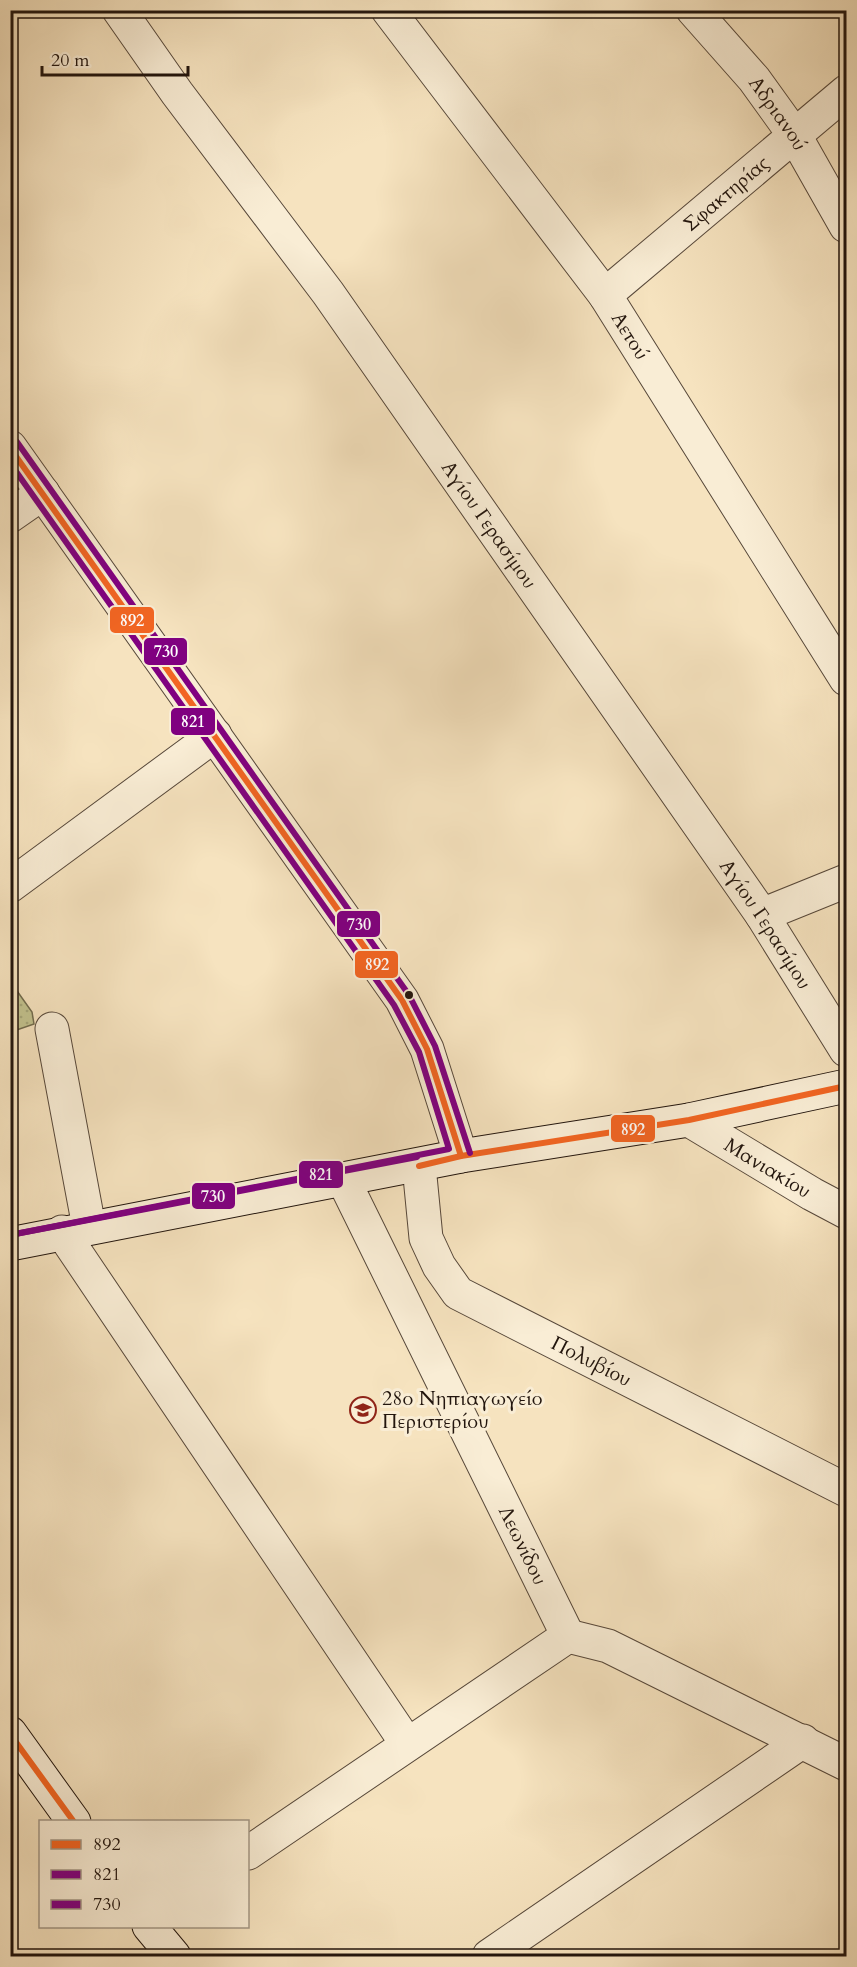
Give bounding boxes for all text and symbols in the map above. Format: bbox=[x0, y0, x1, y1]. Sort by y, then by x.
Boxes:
scale bar bbox=[42, 39, 188, 77]
text: 20 m bbox=[51, 48, 90, 73]
street label: Αδριανού bbox=[743, 71, 814, 155]
street label: Σφακτηρίας bbox=[677, 149, 775, 237]
street label: Αετού bbox=[605, 306, 656, 365]
street label: Αγίου Γερασίμου bbox=[435, 455, 544, 594]
line badge: 892 bbox=[109, 606, 155, 634]
text: 892 bbox=[120, 610, 144, 632]
line badge: 730 bbox=[143, 637, 188, 666]
text: 730 bbox=[154, 641, 178, 663]
line badge: 821 bbox=[170, 707, 216, 736]
text: 821 bbox=[181, 711, 205, 733]
street label: Αγίου Γερασίμου bbox=[713, 854, 818, 994]
line badge: 730 bbox=[336, 910, 381, 938]
text: 730 bbox=[347, 914, 371, 936]
line badge: 892 bbox=[354, 950, 399, 979]
text: 892 bbox=[365, 954, 389, 976]
unlabelled marker bbox=[403, 989, 415, 1001]
line badge: 892 bbox=[610, 1114, 656, 1143]
text: 892 bbox=[621, 1119, 645, 1141]
street label: Μανιακίου bbox=[719, 1131, 816, 1204]
line badge: 821 bbox=[298, 1160, 344, 1189]
text: 821 bbox=[309, 1164, 333, 1186]
line badge: 730 bbox=[191, 1182, 236, 1210]
text: 730 bbox=[201, 1186, 225, 1208]
street label: Πολυβίου bbox=[547, 1329, 636, 1392]
place label: 28ο Νηπιαγωγείο Περιστερίου bbox=[382, 1385, 543, 1435]
school or university icon: 28ο Νηπιαγωγείο Περιστερίου bbox=[348, 1395, 378, 1425]
street label: Λεωνίδου bbox=[492, 1501, 554, 1589]
legend bbox=[39, 1820, 249, 1928]
text: 892 bbox=[93, 1832, 121, 1857]
text: 821 bbox=[93, 1862, 121, 1887]
text: 730 bbox=[93, 1892, 121, 1917]

